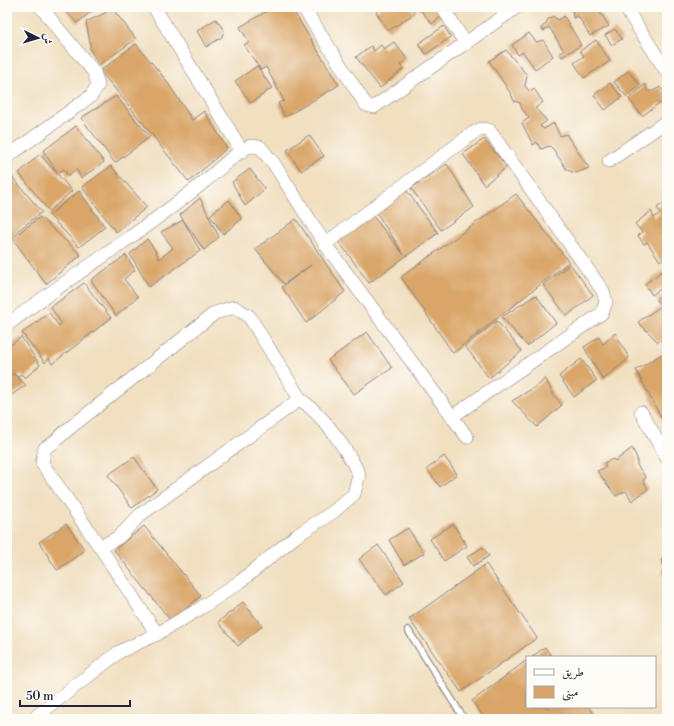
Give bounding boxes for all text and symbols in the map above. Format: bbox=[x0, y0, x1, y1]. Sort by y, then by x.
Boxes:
north arrow bbox=[18, 18, 58, 58]
text: ش bbox=[40, 33, 54, 45]
legend bbox=[526, 656, 656, 708]
text: طريق bbox=[562, 665, 584, 680]
scale bar bbox=[20, 682, 130, 708]
text: مبنى bbox=[562, 685, 578, 701]
text: 50 m bbox=[26, 689, 54, 704]

